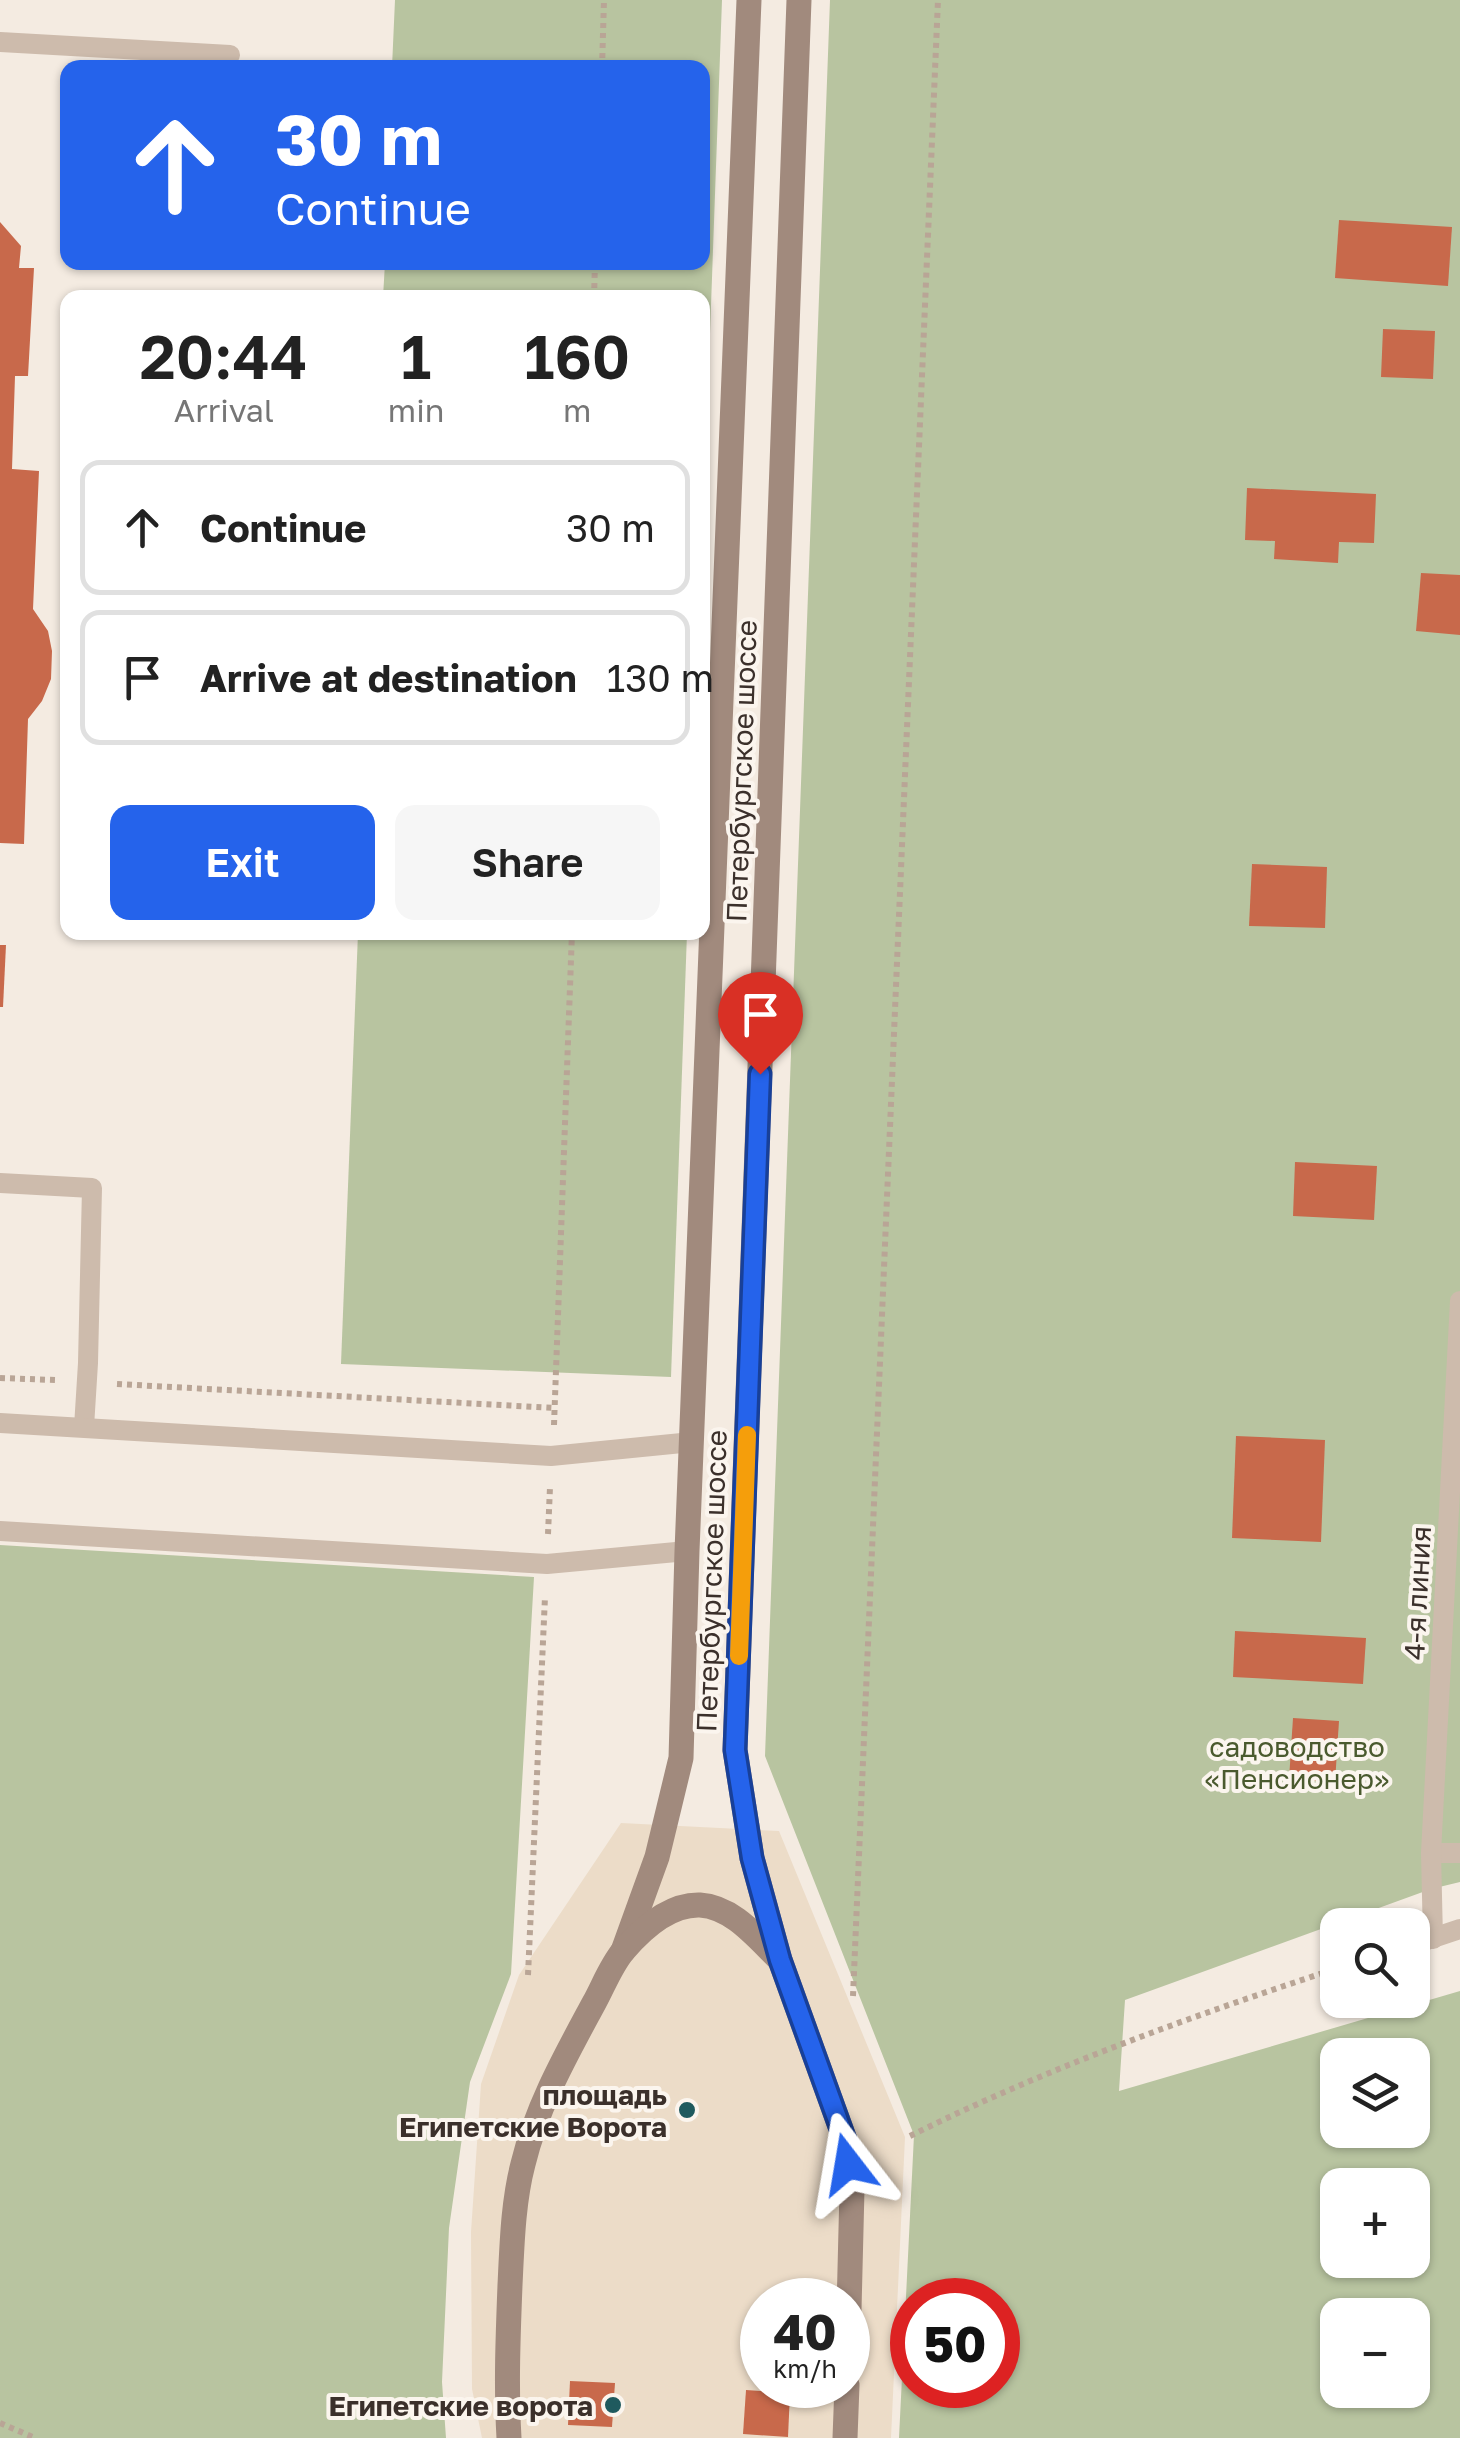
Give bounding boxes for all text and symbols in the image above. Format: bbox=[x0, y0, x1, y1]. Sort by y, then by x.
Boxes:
text: 30 m bbox=[275, 96, 442, 180]
icon: ahead bbox=[110, 100, 240, 230]
text: Continue bbox=[275, 181, 471, 235]
text: 20:44 bbox=[140, 320, 308, 392]
text: 1 bbox=[401, 320, 431, 392]
text: 160 bbox=[524, 320, 630, 392]
text: Arrival bbox=[174, 391, 274, 429]
text: min bbox=[388, 391, 444, 429]
text: m bbox=[563, 391, 591, 429]
icon: ahead bbox=[115, 500, 170, 555]
text: Continue bbox=[200, 505, 366, 550]
text: 30 m bbox=[566, 505, 655, 550]
street label: Петербургское шоссе bbox=[719, 619, 763, 923]
icon: arrive bbox=[115, 650, 170, 705]
text: Arrive at destination bbox=[200, 655, 577, 700]
text: 130 m bbox=[607, 655, 714, 700]
button: Exit bbox=[110, 805, 375, 920]
button: Share bbox=[395, 805, 660, 920]
pin bbox=[718, 972, 803, 1075]
icon: arrive bbox=[733, 987, 788, 1042]
street label: Петербургское шоссе bbox=[689, 1429, 733, 1733]
street label: 4-я линия bbox=[1397, 1525, 1437, 1661]
park label: садоводство «Пенсионер» bbox=[1205, 1730, 1389, 1795]
map controls bbox=[1320, 1908, 1430, 2408]
button: search bbox=[1320, 1908, 1430, 2018]
button: layers bbox=[1320, 2038, 1430, 2148]
place label: площадь Египетские Ворота bbox=[399, 2078, 667, 2143]
marker: площадь Египетские Ворота bbox=[676, 2099, 698, 2121]
position arrow bbox=[796, 2112, 900, 2216]
button: + bbox=[1320, 2168, 1430, 2278]
speed limit sign: 50 bbox=[890, 2278, 1020, 2408]
button: − bbox=[1320, 2298, 1430, 2408]
text: 40 bbox=[773, 2301, 837, 2361]
text: km/h bbox=[773, 2353, 837, 2384]
place label: Египетские ворота bbox=[328, 2389, 593, 2422]
marker: Египетские ворота bbox=[602, 2394, 624, 2416]

